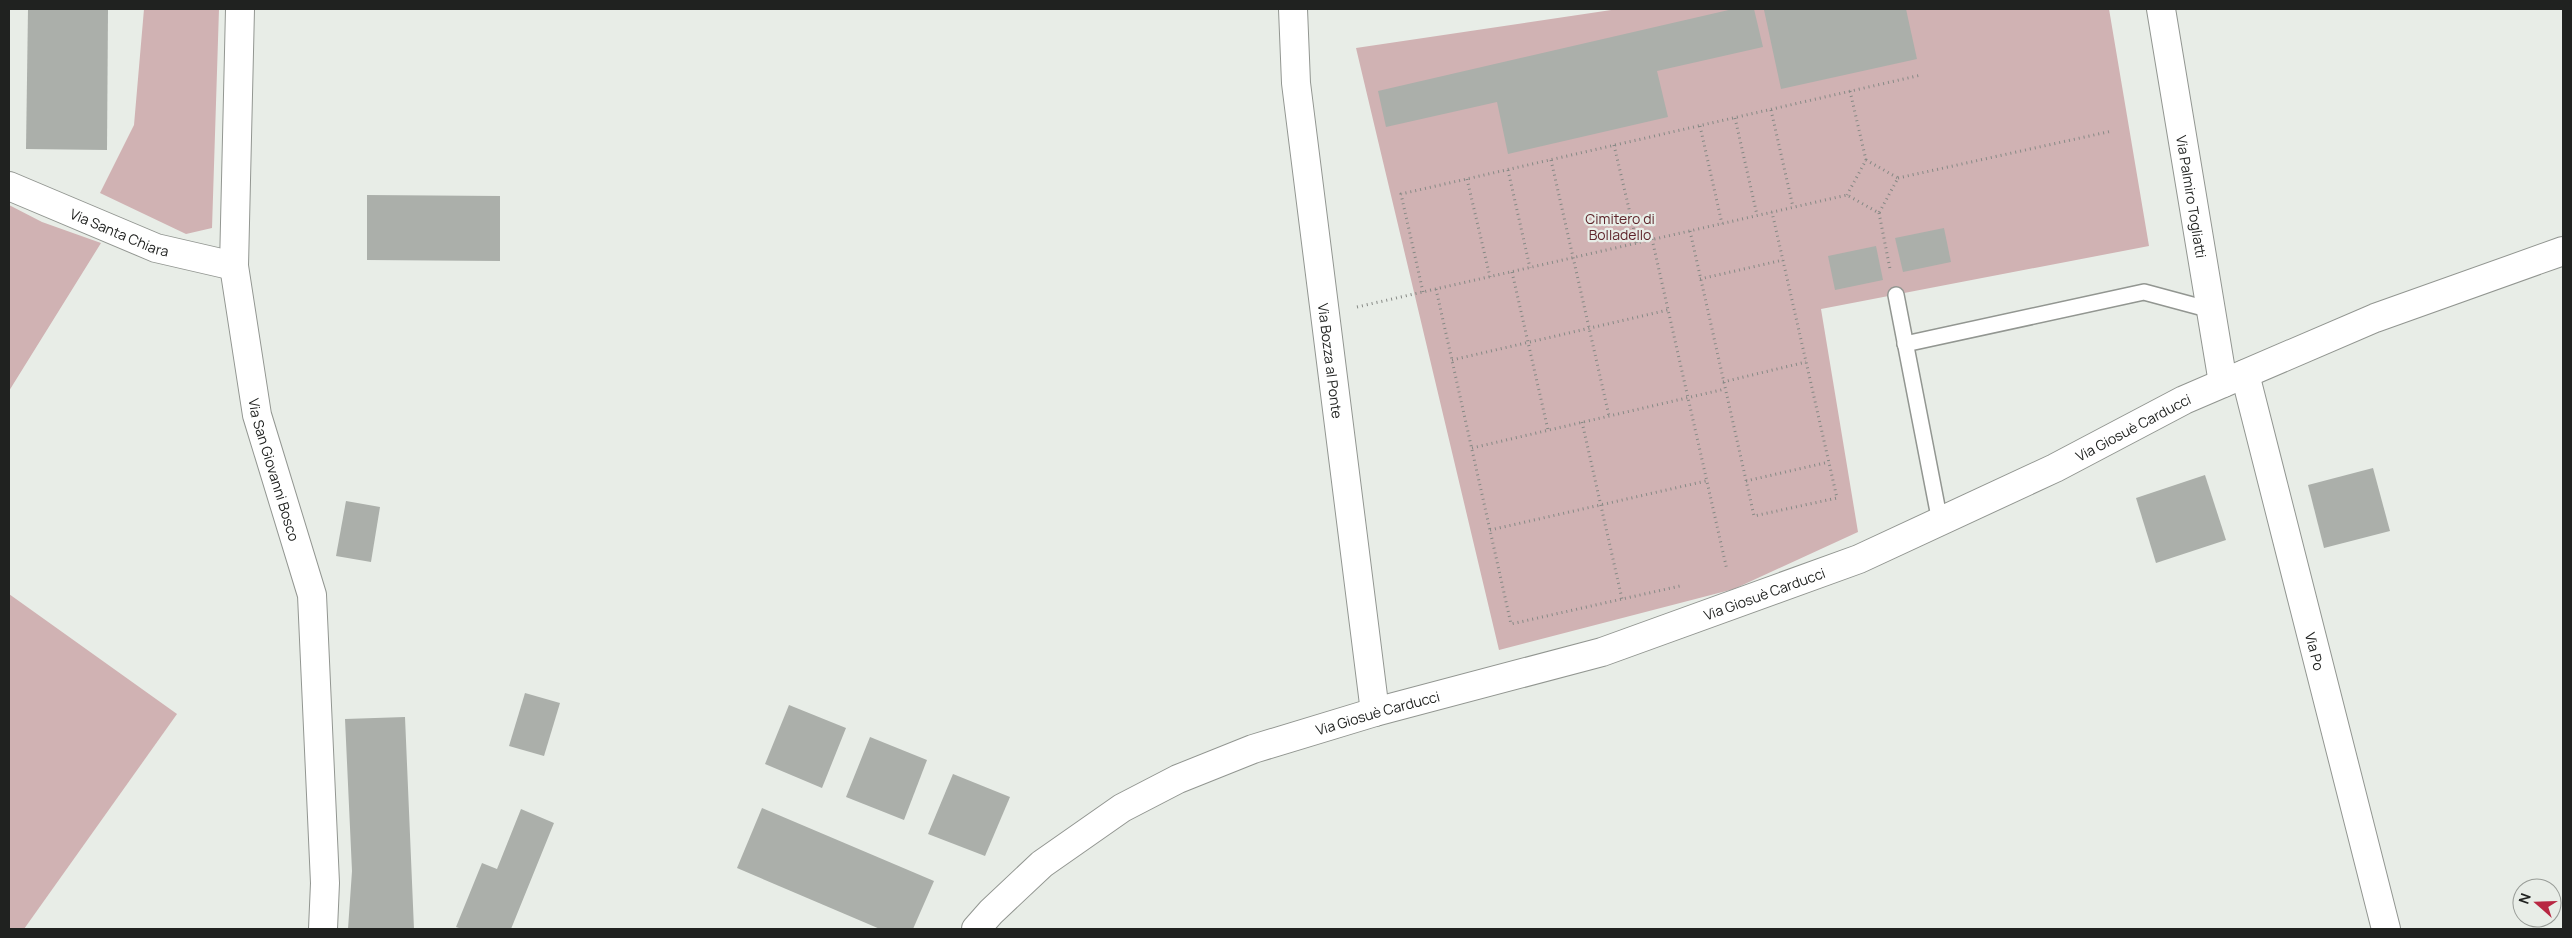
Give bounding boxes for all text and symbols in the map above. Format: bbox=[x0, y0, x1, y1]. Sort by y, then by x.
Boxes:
street label: Via Palmiro Togliatti bbox=[2173, 134, 2212, 259]
street label: Via Santa Chiara bbox=[68, 203, 171, 260]
park label: Cimitero di Bolladello bbox=[1585, 209, 1655, 244]
street label: Via Bozza al Ponte bbox=[1314, 302, 1348, 420]
street label: Via Giosuè Carducci bbox=[2072, 389, 2193, 465]
street label: Via San Giovanni Bosco bbox=[245, 397, 304, 543]
street label: Via Giosuè Carducci bbox=[1701, 563, 1828, 624]
street label: Via Po bbox=[2301, 630, 2329, 672]
street label: Via Giosuè Carducci bbox=[1313, 686, 1441, 739]
north arrow bbox=[2512, 878, 2562, 928]
text: N bbox=[2514, 890, 2535, 906]

